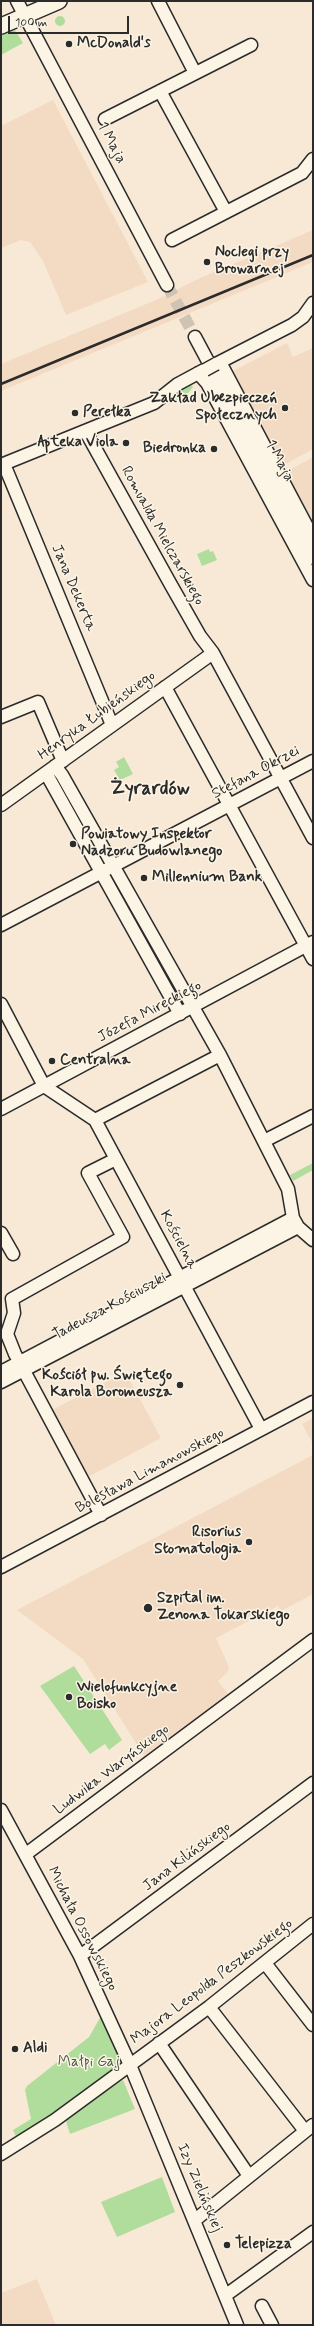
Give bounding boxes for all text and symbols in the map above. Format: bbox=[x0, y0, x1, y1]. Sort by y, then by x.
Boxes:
scale bar bbox=[10, 8, 131, 34]
text: 100 m bbox=[15, 15, 47, 31]
place label: McDonald's bbox=[77, 35, 151, 53]
marker: McDonald's bbox=[64, 39, 74, 49]
street label: 1 Maja bbox=[93, 119, 129, 167]
place label: Noclegi przy Browarnej bbox=[215, 244, 289, 279]
marker: Noclegi przy Browarnej bbox=[202, 257, 212, 267]
place label: Zakład Ubezpieczeń Społecznych bbox=[149, 390, 277, 425]
marker: Zakład Ubezpieczeń Społecznych bbox=[280, 403, 290, 413]
place label: Perełka bbox=[83, 404, 132, 422]
marker: Perełka bbox=[70, 408, 80, 418]
place label: Apteka Viola bbox=[38, 434, 118, 452]
street label: 1 Maja bbox=[261, 437, 297, 485]
marker: Apteka Viola bbox=[121, 438, 131, 448]
place label: Biedronka bbox=[143, 440, 206, 458]
marker: Biedronka bbox=[209, 444, 219, 454]
street label: Romualda Mielczarskiego bbox=[116, 463, 208, 609]
street label: Jana Dekerta bbox=[47, 542, 99, 634]
street label: Henryka Łubieńskiego bbox=[35, 667, 159, 765]
street label: Stefana Okrzei bbox=[209, 742, 303, 804]
district label: Żyrardów bbox=[110, 779, 190, 801]
place label: Powiatowy Inspektor Nadzoru Budowlanego bbox=[81, 826, 222, 861]
marker: Powiatowy Inspektor Nadzoru Budowlanego bbox=[68, 839, 78, 849]
place label: Millennium Bank bbox=[152, 869, 262, 887]
marker: Millennium Bank bbox=[139, 873, 149, 883]
street label: Józefa Mireckiego bbox=[95, 977, 205, 1047]
place label: Centralna bbox=[60, 1052, 131, 1070]
marker: Centralna bbox=[47, 1056, 57, 1066]
street label: Kościelna bbox=[155, 1208, 201, 1272]
street label: Tadeusza Kościuszki bbox=[50, 1269, 170, 1345]
place label: Kościół pw. Świętego Karola Boromeusza bbox=[42, 1367, 172, 1402]
marker: Kościół pw. Świętego Karola Boromeusza bbox=[175, 1380, 185, 1390]
street label: Bolesława Limanowskiego bbox=[73, 1424, 227, 1518]
place label: Risorius Stomatologia bbox=[154, 1524, 241, 1559]
marker: Risorius Stomatologia bbox=[244, 1537, 254, 1547]
place label: Szpital im. Zenona Tokarskiego bbox=[157, 1590, 290, 1625]
marker: Szpital im. Zenona Tokarskiego bbox=[142, 1602, 154, 1614]
place label: Wielofunkcyjne Boisko bbox=[77, 1679, 177, 1714]
marker: Wielofunkcyjne Boisko bbox=[64, 1692, 74, 1702]
street label: Ludwika Waryńskiego bbox=[51, 1721, 173, 1819]
street label: Jana Kilińskiego bbox=[140, 1818, 234, 1896]
street label: Michała Ossowskiego bbox=[43, 1864, 121, 1994]
street label: Majora Leopolda Peszkowskiego bbox=[127, 1915, 297, 2049]
place label: Aldi bbox=[23, 2040, 48, 2058]
marker: Aldi bbox=[10, 2044, 20, 2054]
park label: Małpi Gaj bbox=[58, 2054, 120, 2072]
street label: Izy Zielińskiej bbox=[172, 2141, 226, 2235]
place label: Telepizza bbox=[235, 2236, 292, 2254]
marker: Telepizza bbox=[222, 2240, 232, 2250]

